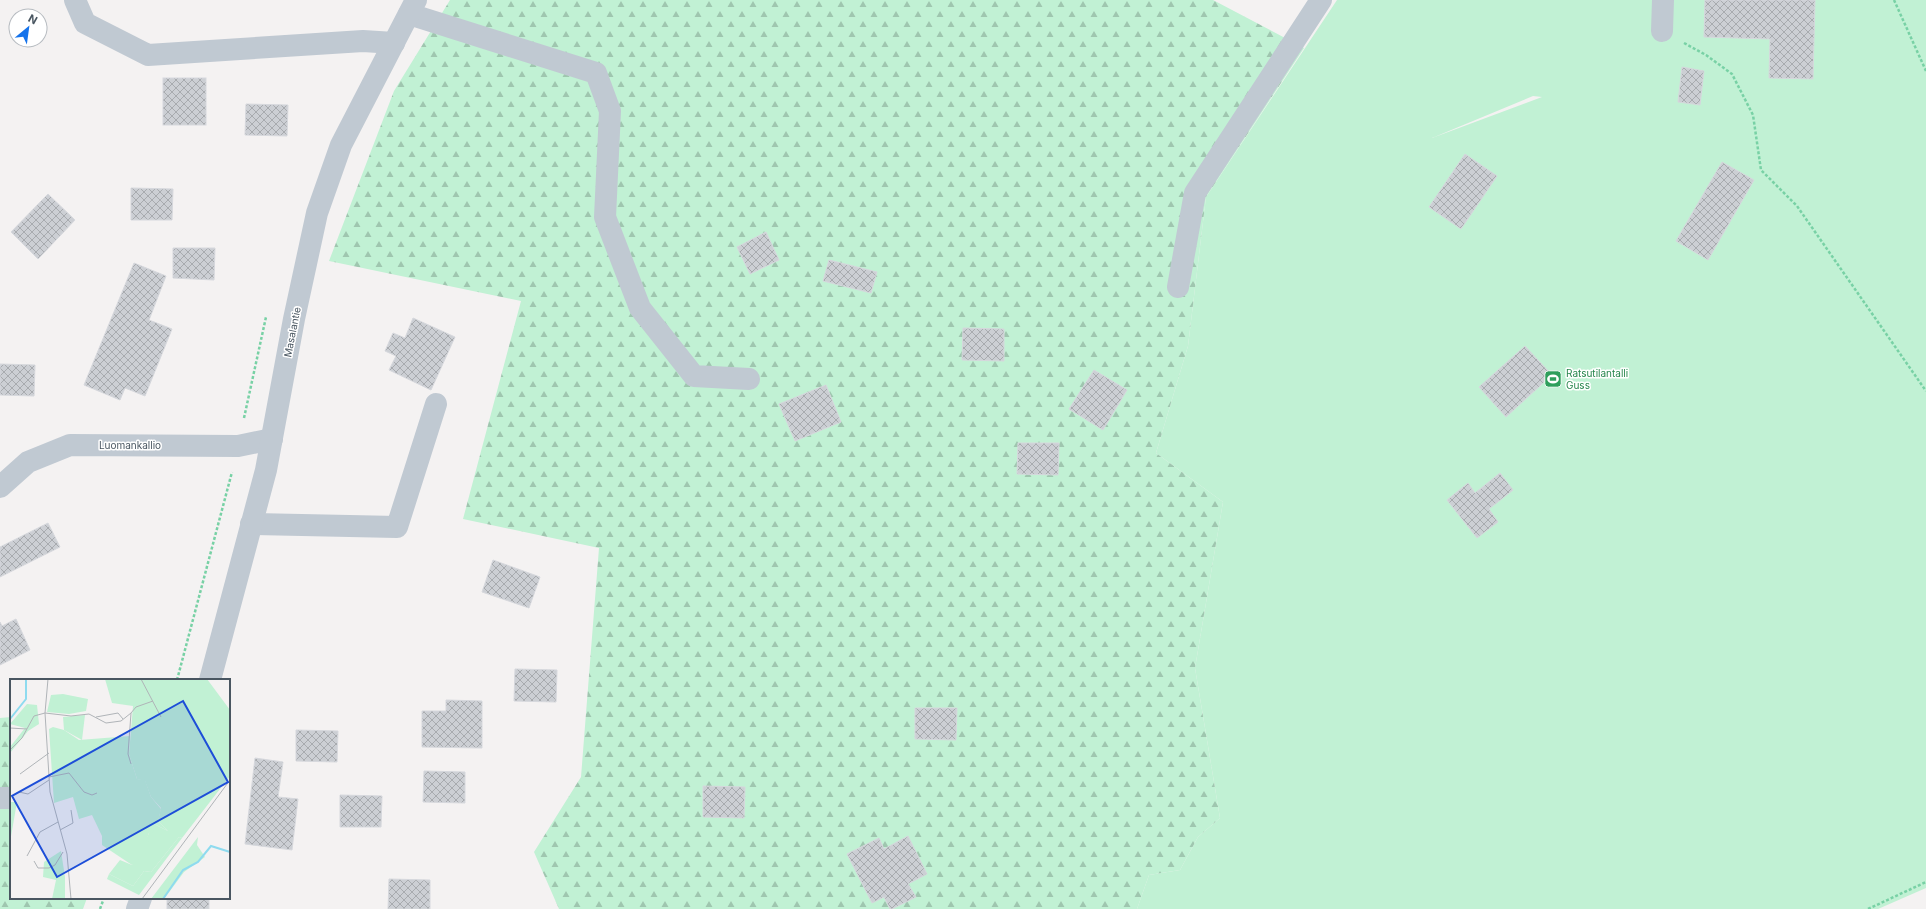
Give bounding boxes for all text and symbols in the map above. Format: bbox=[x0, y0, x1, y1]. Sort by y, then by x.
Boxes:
north arrow bbox=[8, 8, 48, 48]
text: N bbox=[26, 11, 40, 27]
street label: Masalantie bbox=[281, 306, 303, 358]
place label: Ratsutilantalli Guss bbox=[1566, 367, 1628, 391]
sports icon: Ratsutilantalli Guss bbox=[1543, 369, 1563, 389]
street label: Luomankallio bbox=[99, 439, 161, 451]
inset map bbox=[10, 679, 230, 899]

